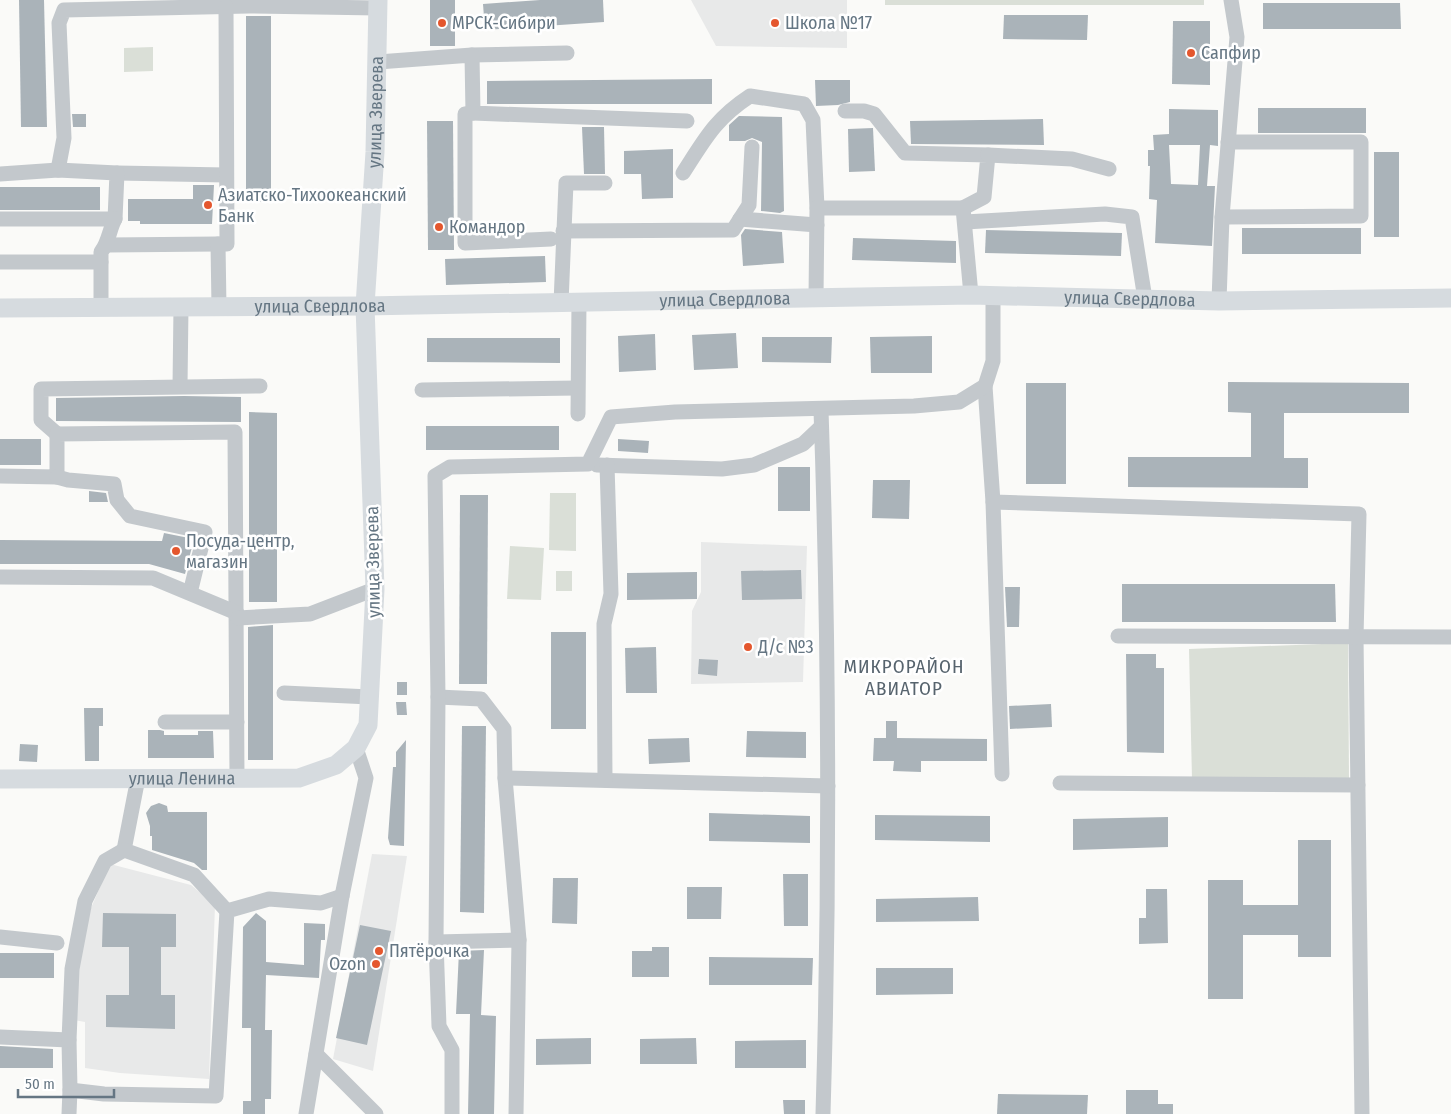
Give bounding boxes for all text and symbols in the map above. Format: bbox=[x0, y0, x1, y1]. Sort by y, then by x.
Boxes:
place label: МРСК-Сибири bbox=[452, 12, 556, 34]
place label: Школа №17 bbox=[785, 12, 872, 34]
marker: МРСК-Сибири bbox=[436, 17, 448, 29]
marker: Школа №17 bbox=[769, 17, 781, 29]
place label: Сапфир bbox=[1201, 42, 1261, 64]
marker: Сапфир bbox=[1185, 47, 1197, 59]
street label: улица Зверева bbox=[363, 56, 388, 169]
place label: Азиатско-Тихоокеанский Банк bbox=[218, 184, 407, 227]
marker: Азиатско-Тихоокеанский Банк bbox=[202, 199, 214, 211]
place label: Командор bbox=[449, 216, 525, 238]
marker: Командор bbox=[433, 221, 445, 233]
street label: улица Свердлова bbox=[1064, 286, 1196, 311]
street label: улица Свердлова bbox=[659, 287, 791, 312]
street label: улица Свердлова bbox=[254, 295, 386, 318]
street label: улица Зверева bbox=[361, 506, 385, 618]
place label: Посуда-центр, магазин bbox=[186, 530, 295, 573]
marker: Посуда-центр, магазин bbox=[170, 545, 182, 557]
place label: Д/с №3 bbox=[757, 636, 814, 658]
marker: Д/с №3 bbox=[742, 641, 754, 653]
district label: МИКРОРАЙОН АВИАТОР bbox=[844, 655, 964, 700]
street label: улица Ленина bbox=[129, 767, 236, 790]
place label: Пятёрочка bbox=[389, 940, 470, 962]
marker: Пятёрочка bbox=[373, 945, 385, 957]
place label: Ozon bbox=[329, 953, 366, 975]
marker: Ozon bbox=[370, 958, 382, 970]
scale bar bbox=[18, 1066, 114, 1098]
text: 50 m bbox=[25, 1075, 55, 1093]

